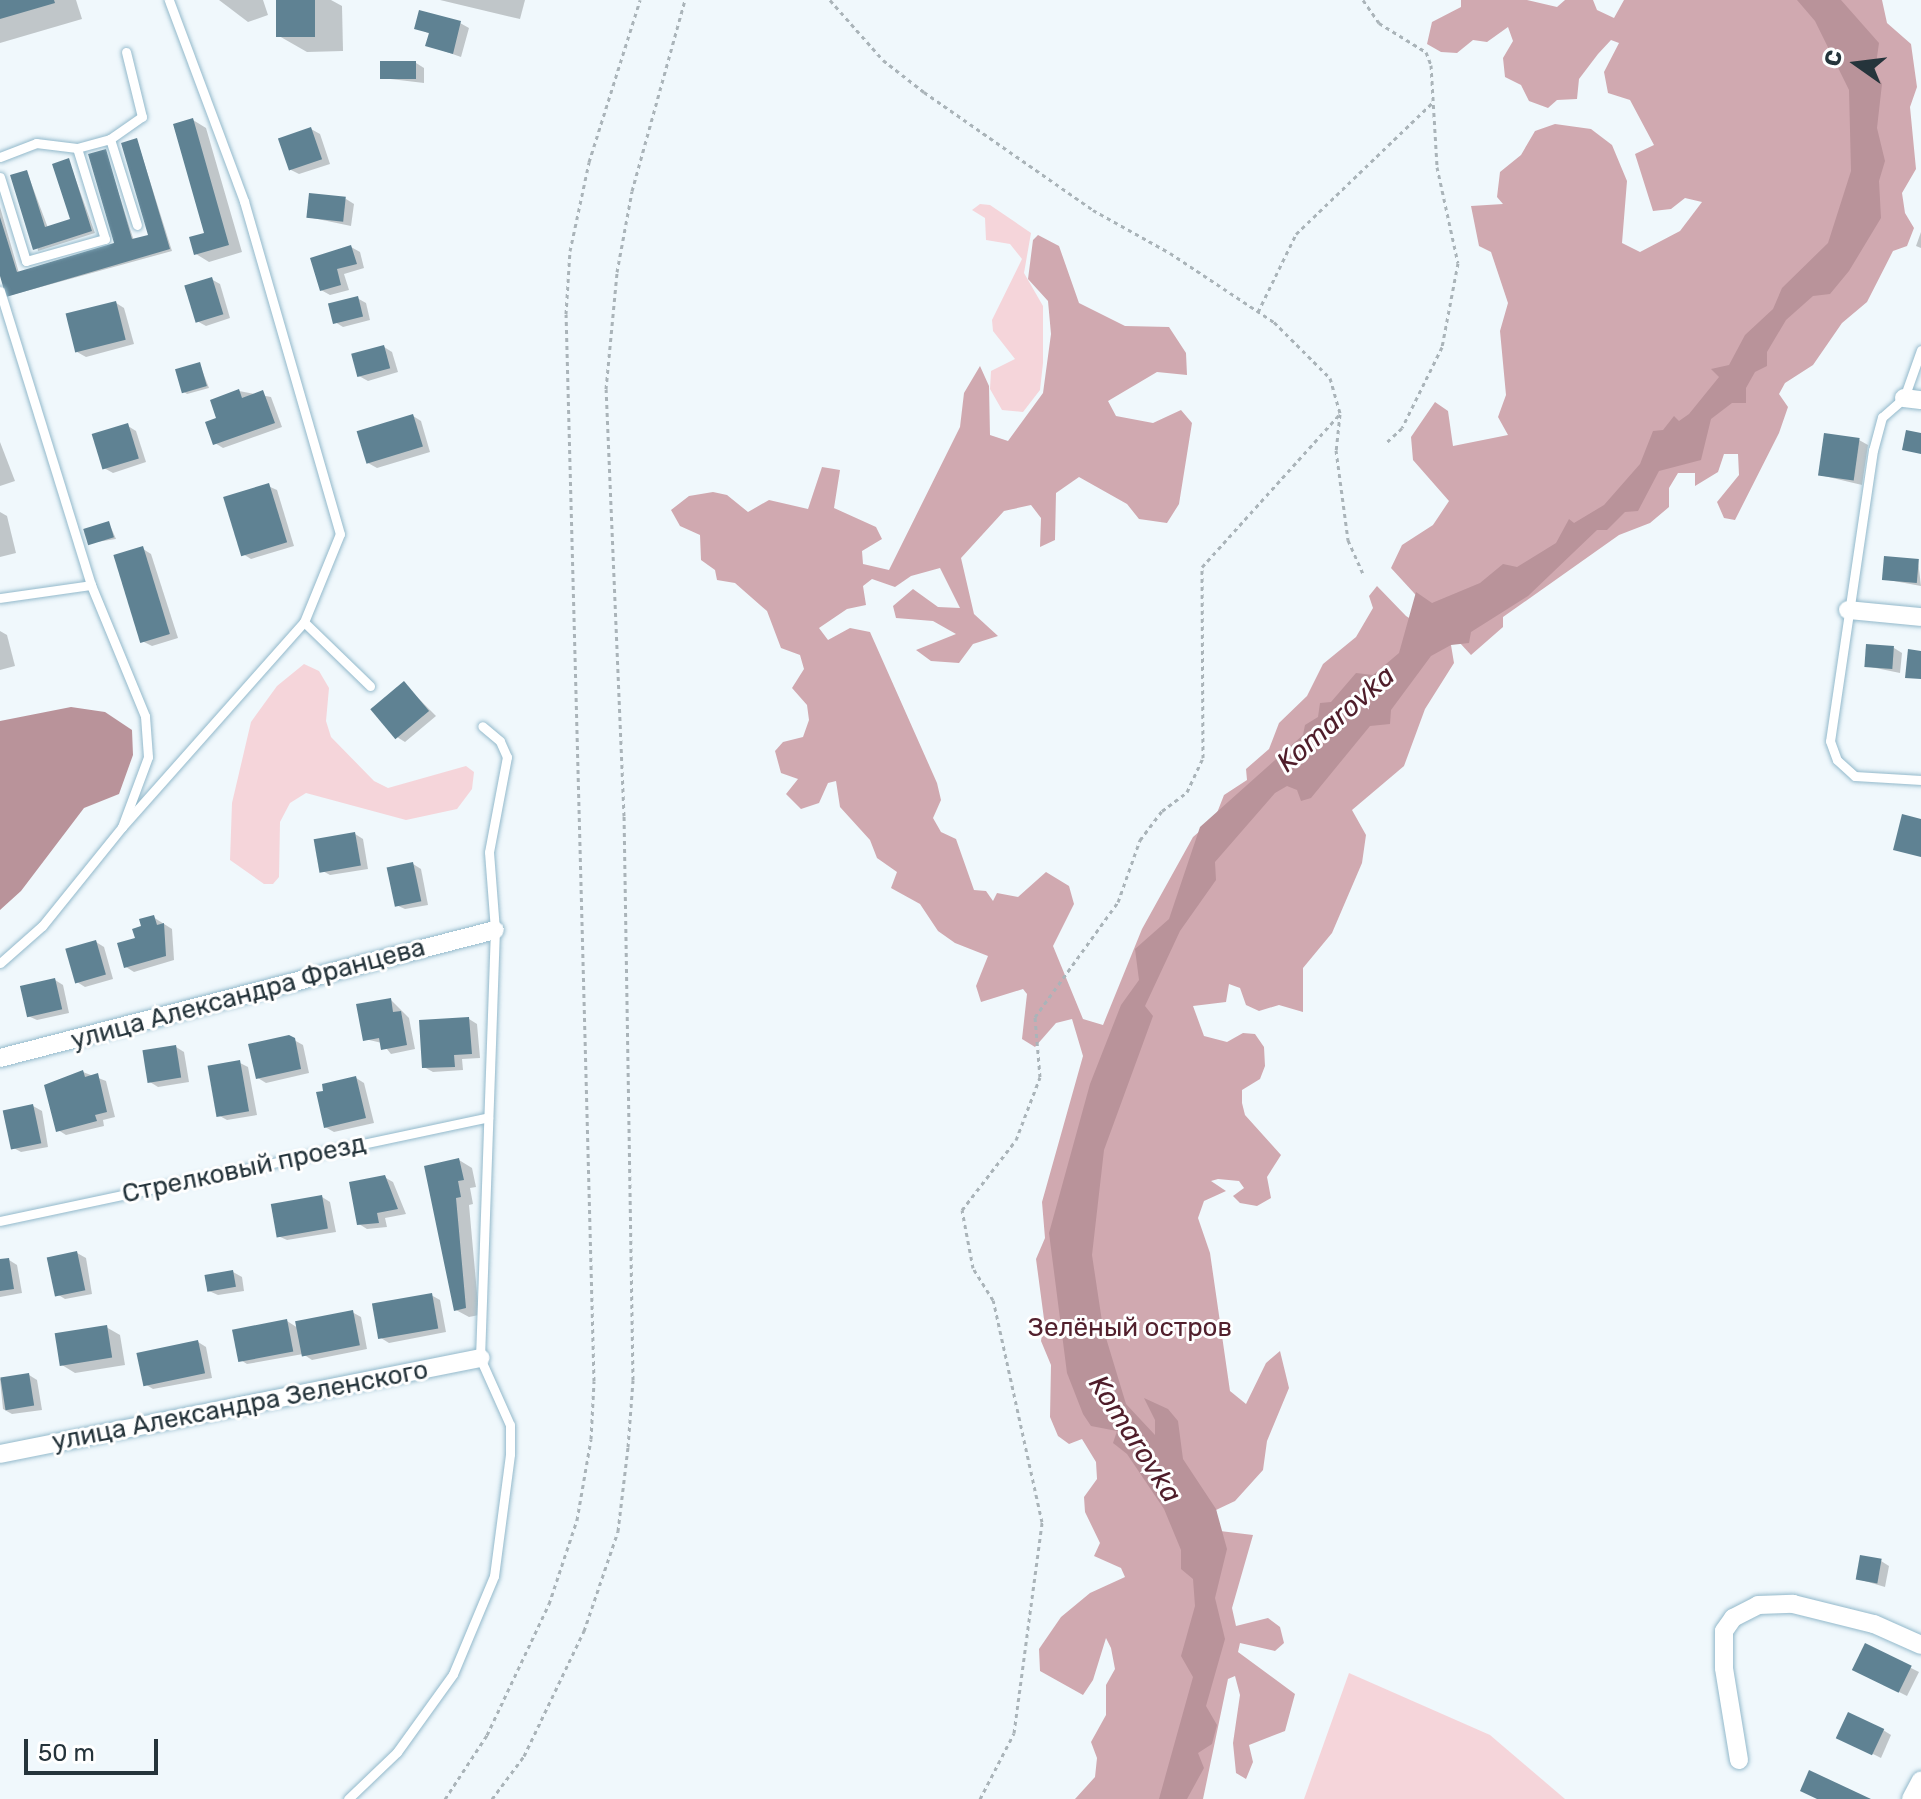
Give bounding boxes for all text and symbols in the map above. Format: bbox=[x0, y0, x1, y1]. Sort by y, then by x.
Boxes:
north arrow bbox=[1817, 24, 1897, 104]
text: С bbox=[1818, 47, 1848, 69]
water label: Komarovka bbox=[1270, 659, 1402, 779]
street label: улица Александра Францева bbox=[68, 932, 428, 1056]
street label: Стрелковый проезд bbox=[119, 1128, 369, 1210]
park label: Зелёный остров bbox=[1028, 1312, 1232, 1344]
street label: улица Александра Зеленского bbox=[49, 1354, 431, 1458]
water label: Komarovka bbox=[1081, 1369, 1189, 1509]
scale bar bbox=[28, 1723, 162, 1773]
text: 50 m bbox=[38, 1739, 95, 1767]

